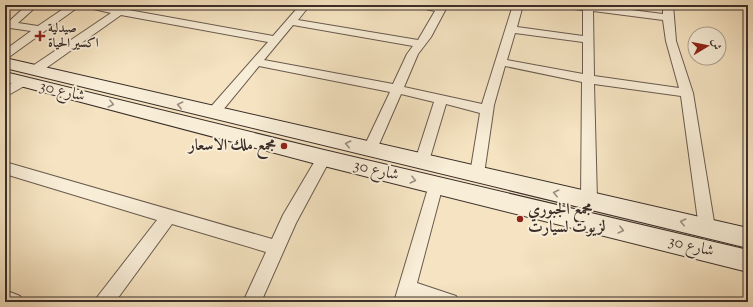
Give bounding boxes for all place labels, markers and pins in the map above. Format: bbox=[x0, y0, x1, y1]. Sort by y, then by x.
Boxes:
place label: صيدلية اكسير الحياة bbox=[48, 20, 99, 53]
marker: صيدلية اكسير الحياة bbox=[35, 31, 45, 41]
place label: مجمع ملك الاسعار bbox=[186, 135, 276, 160]
marker: مجمع ملك الاسعار bbox=[279, 141, 289, 151]
place label: مجمع الجبوري لزيوت لسيارت bbox=[528, 199, 606, 240]
marker: مجمع الجبوري لزيوت لسيارت bbox=[515, 214, 525, 224]

